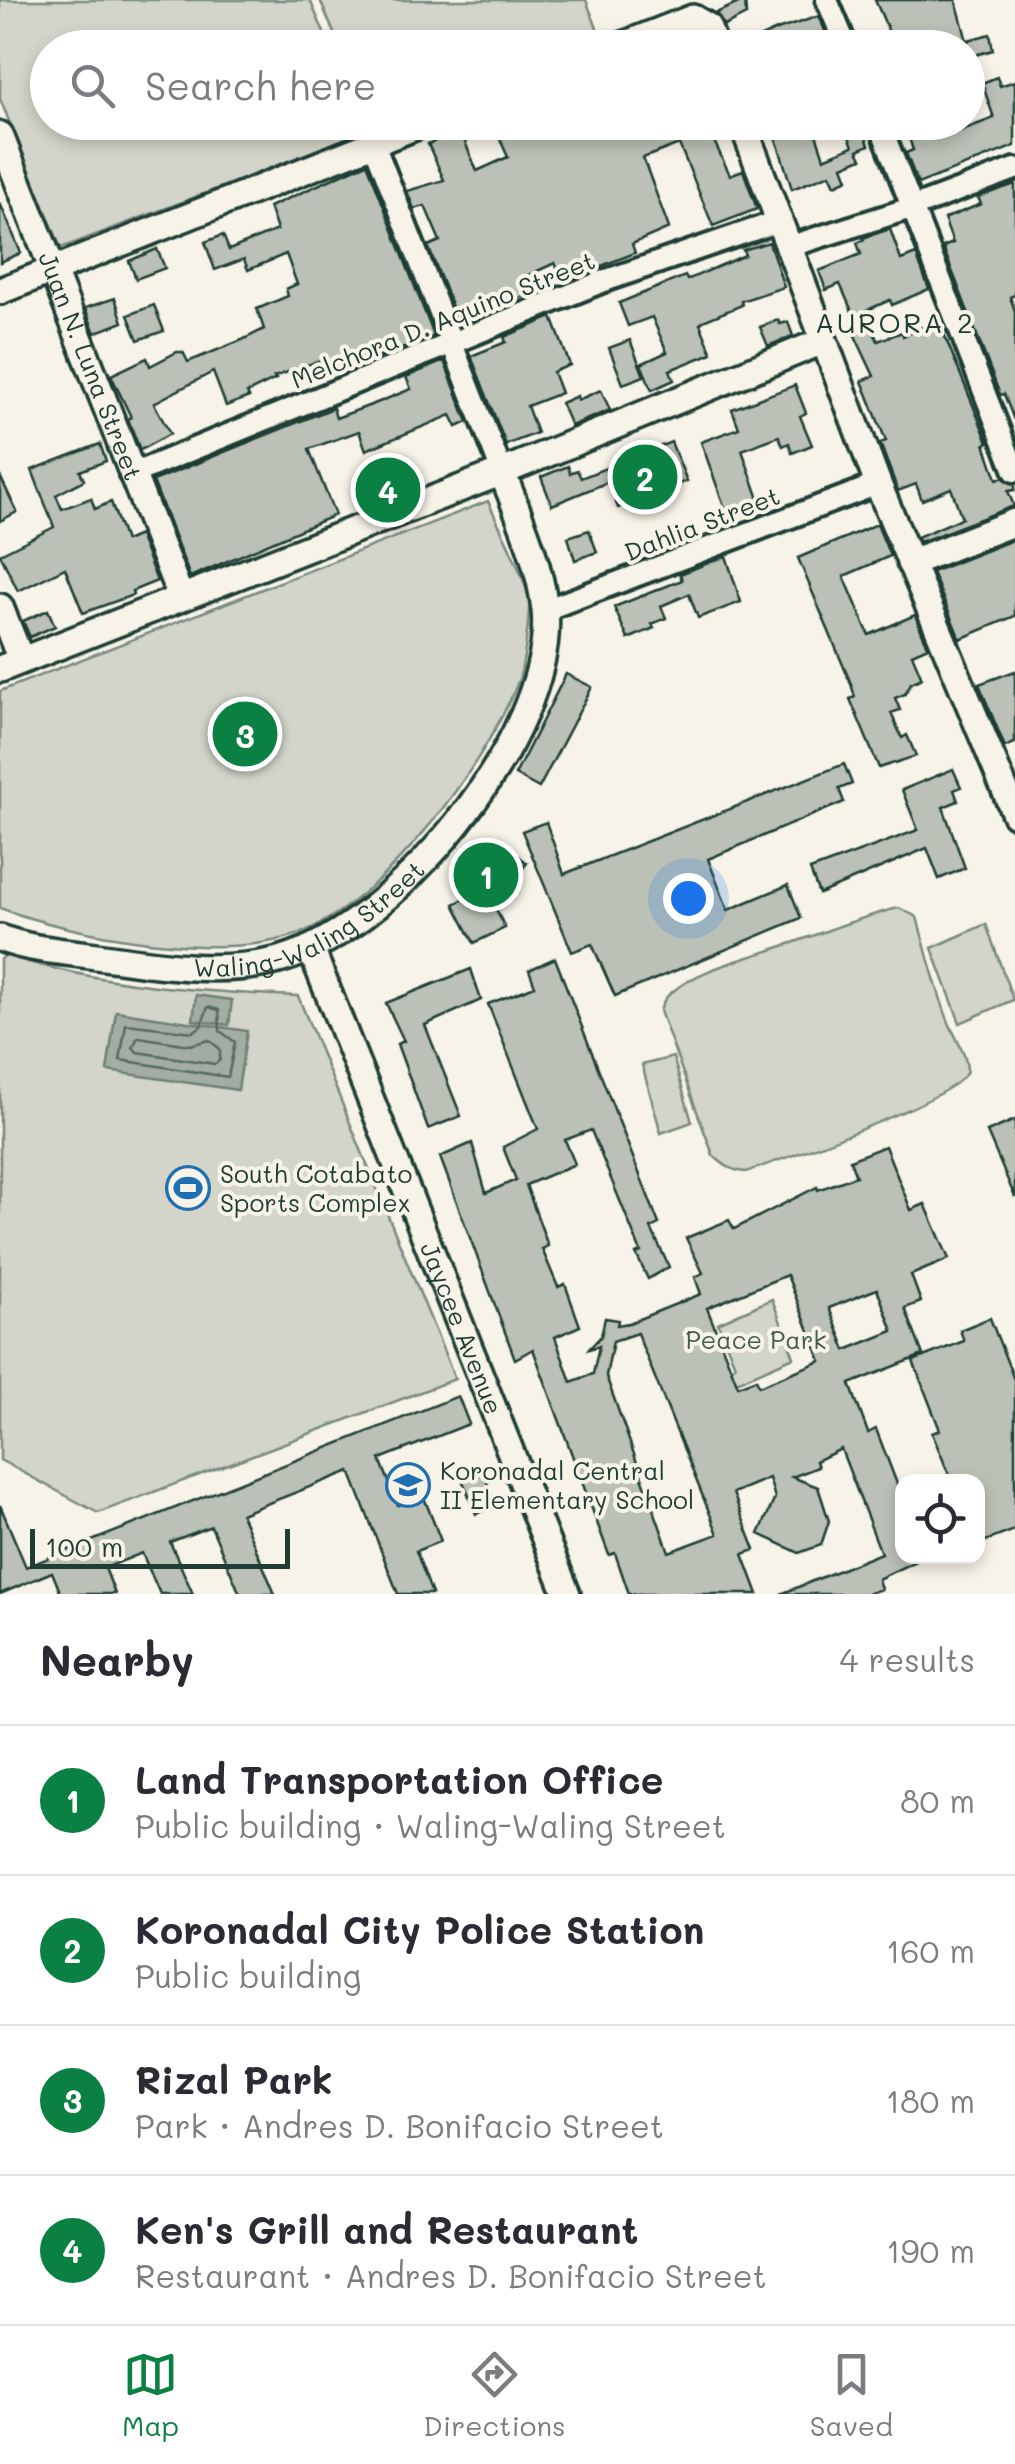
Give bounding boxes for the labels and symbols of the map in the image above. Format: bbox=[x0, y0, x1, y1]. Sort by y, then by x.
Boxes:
street label: Melchora D. Aquino Street bbox=[286, 243, 599, 395]
street label: Juan N. Luna Street bbox=[32, 247, 150, 484]
district label: AURORA 2 bbox=[815, 304, 975, 340]
pin: 2 bbox=[612, 440, 678, 514]
pin: 4 bbox=[356, 452, 420, 528]
street label: Dahlia Street bbox=[619, 479, 784, 567]
pin: 3 bbox=[212, 696, 278, 772]
pin: 1 bbox=[454, 838, 518, 912]
street label: Waling-Waling Street bbox=[193, 853, 431, 983]
your location bbox=[663, 873, 714, 924]
place label: South Cotabato Sports Complex bbox=[220, 1157, 412, 1218]
sports icon: South Cotabato Sports Complex bbox=[165, 1165, 211, 1211]
street label: Jaycee Avenue bbox=[414, 1237, 511, 1419]
park label: Peace Park bbox=[685, 1323, 827, 1355]
place label: Koronadal Central II Elementary School bbox=[440, 1454, 694, 1516]
school or university icon: Koronadal Central II Elementary School bbox=[385, 1462, 431, 1508]
scale bar bbox=[30, 1524, 290, 1568]

